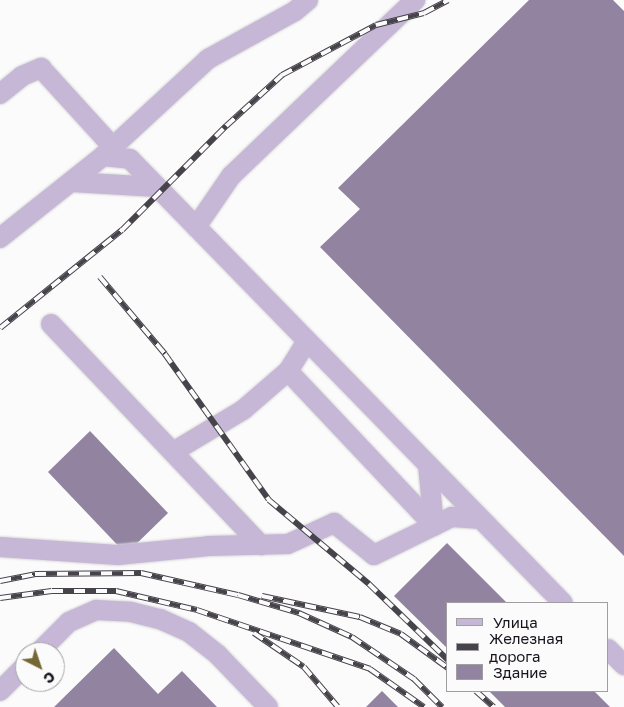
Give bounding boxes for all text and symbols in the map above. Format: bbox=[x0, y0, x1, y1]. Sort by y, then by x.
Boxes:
legend bbox=[446, 602, 609, 692]
text: Улица bbox=[493, 613, 538, 631]
text: Железная дорога bbox=[489, 629, 563, 665]
north arrow bbox=[15, 642, 65, 692]
text: Здание bbox=[493, 663, 547, 681]
text: С bbox=[40, 668, 59, 688]

